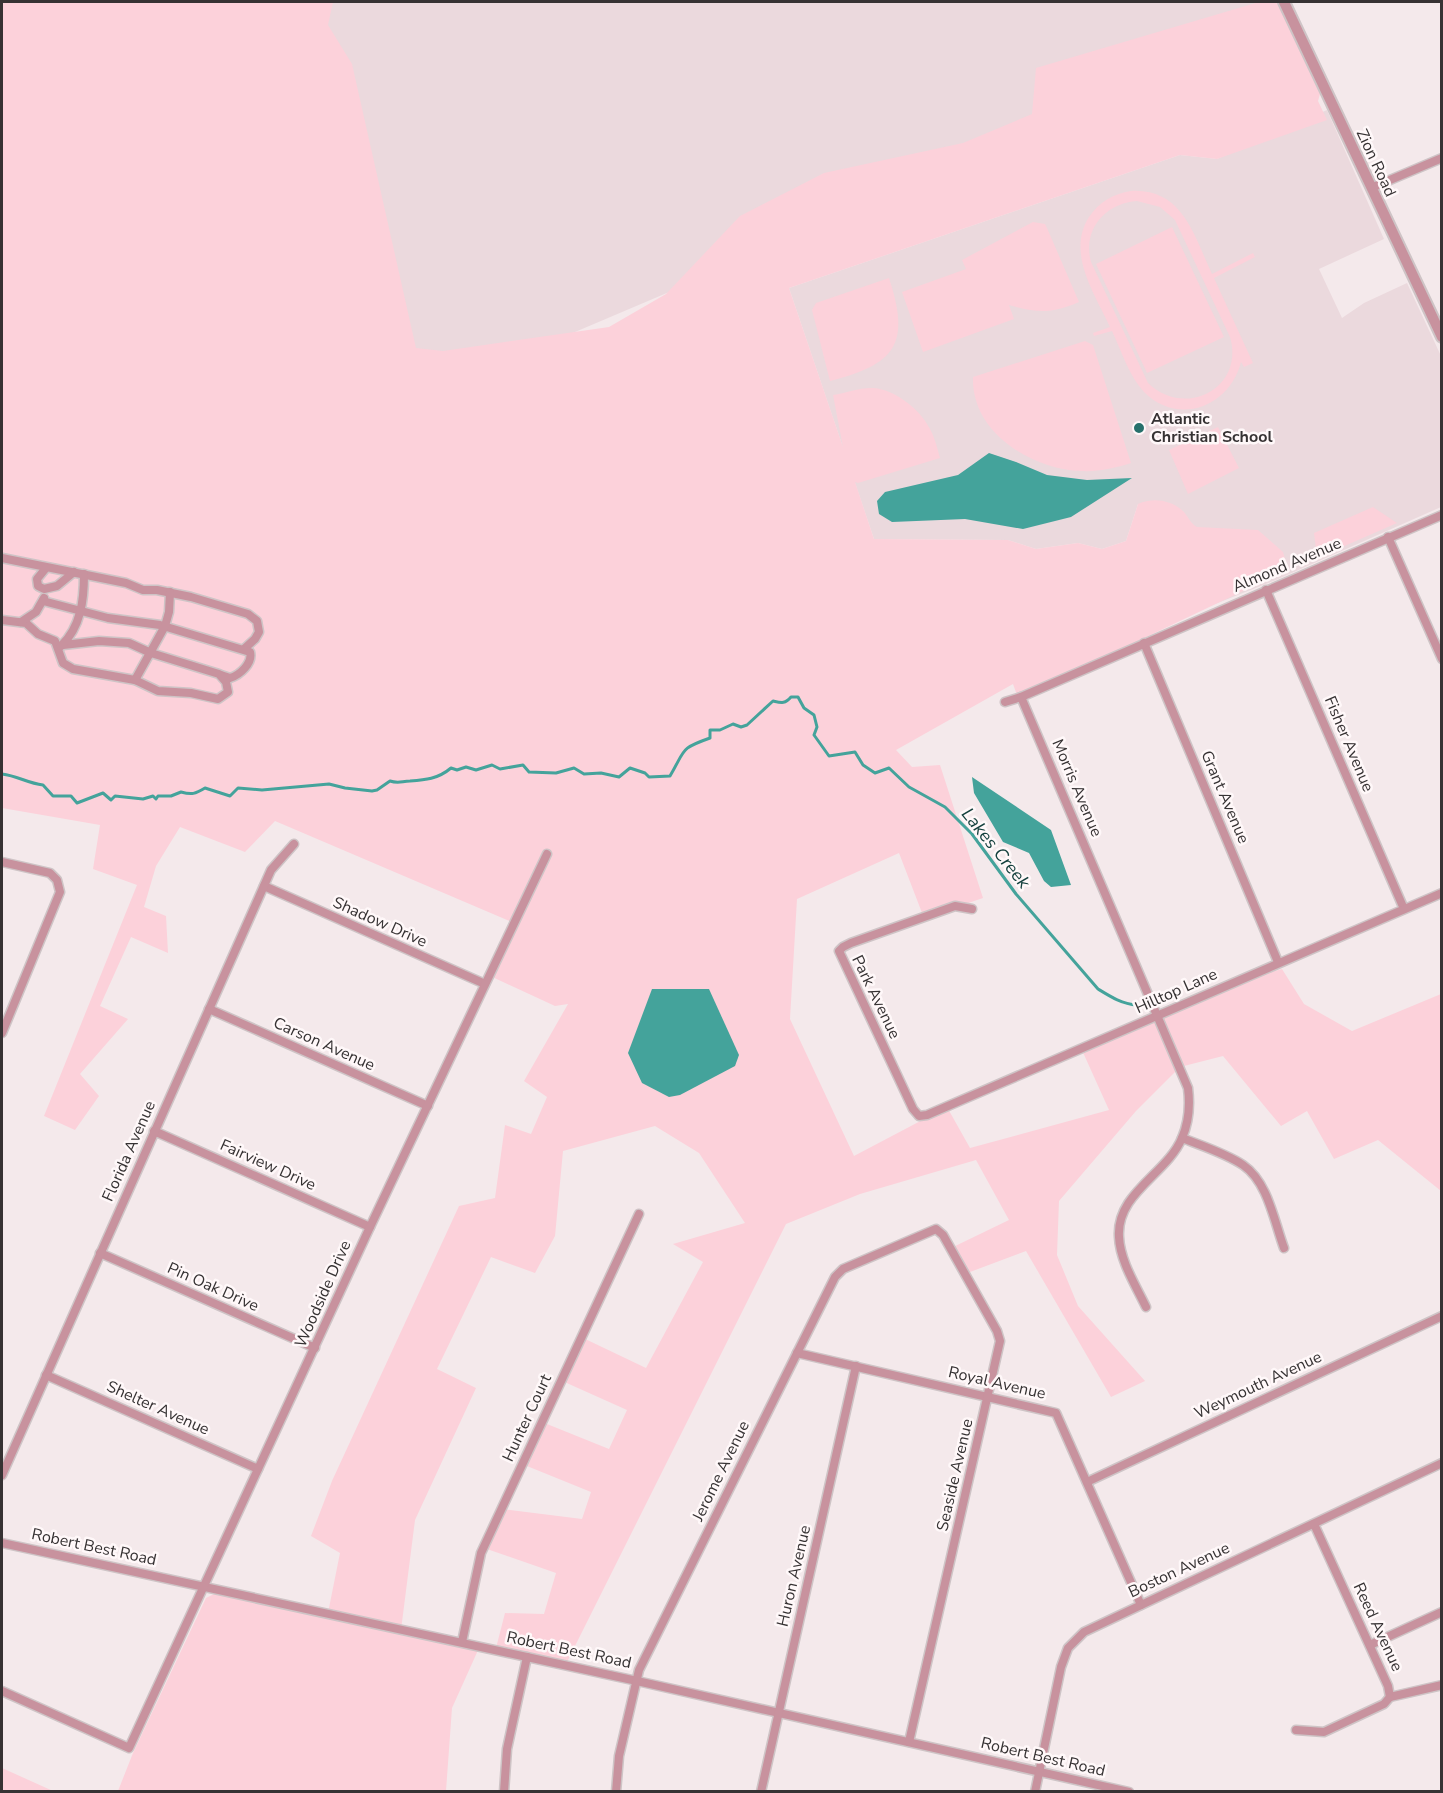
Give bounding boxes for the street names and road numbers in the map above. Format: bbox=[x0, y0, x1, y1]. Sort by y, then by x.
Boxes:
street label: Zion Road bbox=[1351, 126, 1401, 200]
street label: Almond Avenue bbox=[1229, 532, 1345, 598]
street label: Fisher Avenue bbox=[1319, 693, 1379, 795]
street label: Morris Avenue bbox=[1047, 736, 1107, 840]
street label: Grant Avenue bbox=[1196, 747, 1254, 847]
street label: Shadow Drive bbox=[329, 891, 431, 953]
street label: Park Avenue bbox=[846, 952, 906, 1042]
street label: Hilltop Lane bbox=[1131, 963, 1221, 1019]
street label: Carson Avenue bbox=[270, 1012, 378, 1076]
street label: Florida Avenue bbox=[97, 1097, 161, 1205]
street label: Fairview Drive bbox=[217, 1134, 319, 1196]
street label: Woodside Drive bbox=[290, 1237, 356, 1351]
street label: Pin Oak Drive bbox=[164, 1257, 262, 1317]
street label: Weymouth Avenue bbox=[1191, 1346, 1325, 1424]
street label: Royal Avenue bbox=[946, 1361, 1048, 1405]
street label: Hunter Court bbox=[497, 1370, 557, 1465]
street label: Shelter Avenue bbox=[103, 1376, 213, 1440]
street label: Jerome Avenue bbox=[687, 1417, 755, 1526]
street label: Seaside Avenue bbox=[931, 1417, 979, 1533]
street label: Robert Best Road bbox=[30, 1523, 158, 1571]
street label: Huron Avenue bbox=[772, 1523, 816, 1629]
street label: Boston Avenue bbox=[1125, 1537, 1233, 1603]
street label: Reed Avenue bbox=[1348, 1579, 1408, 1675]
street label: Robert Best Road bbox=[505, 1626, 633, 1674]
street label: Robert Best Road bbox=[979, 1732, 1107, 1782]

